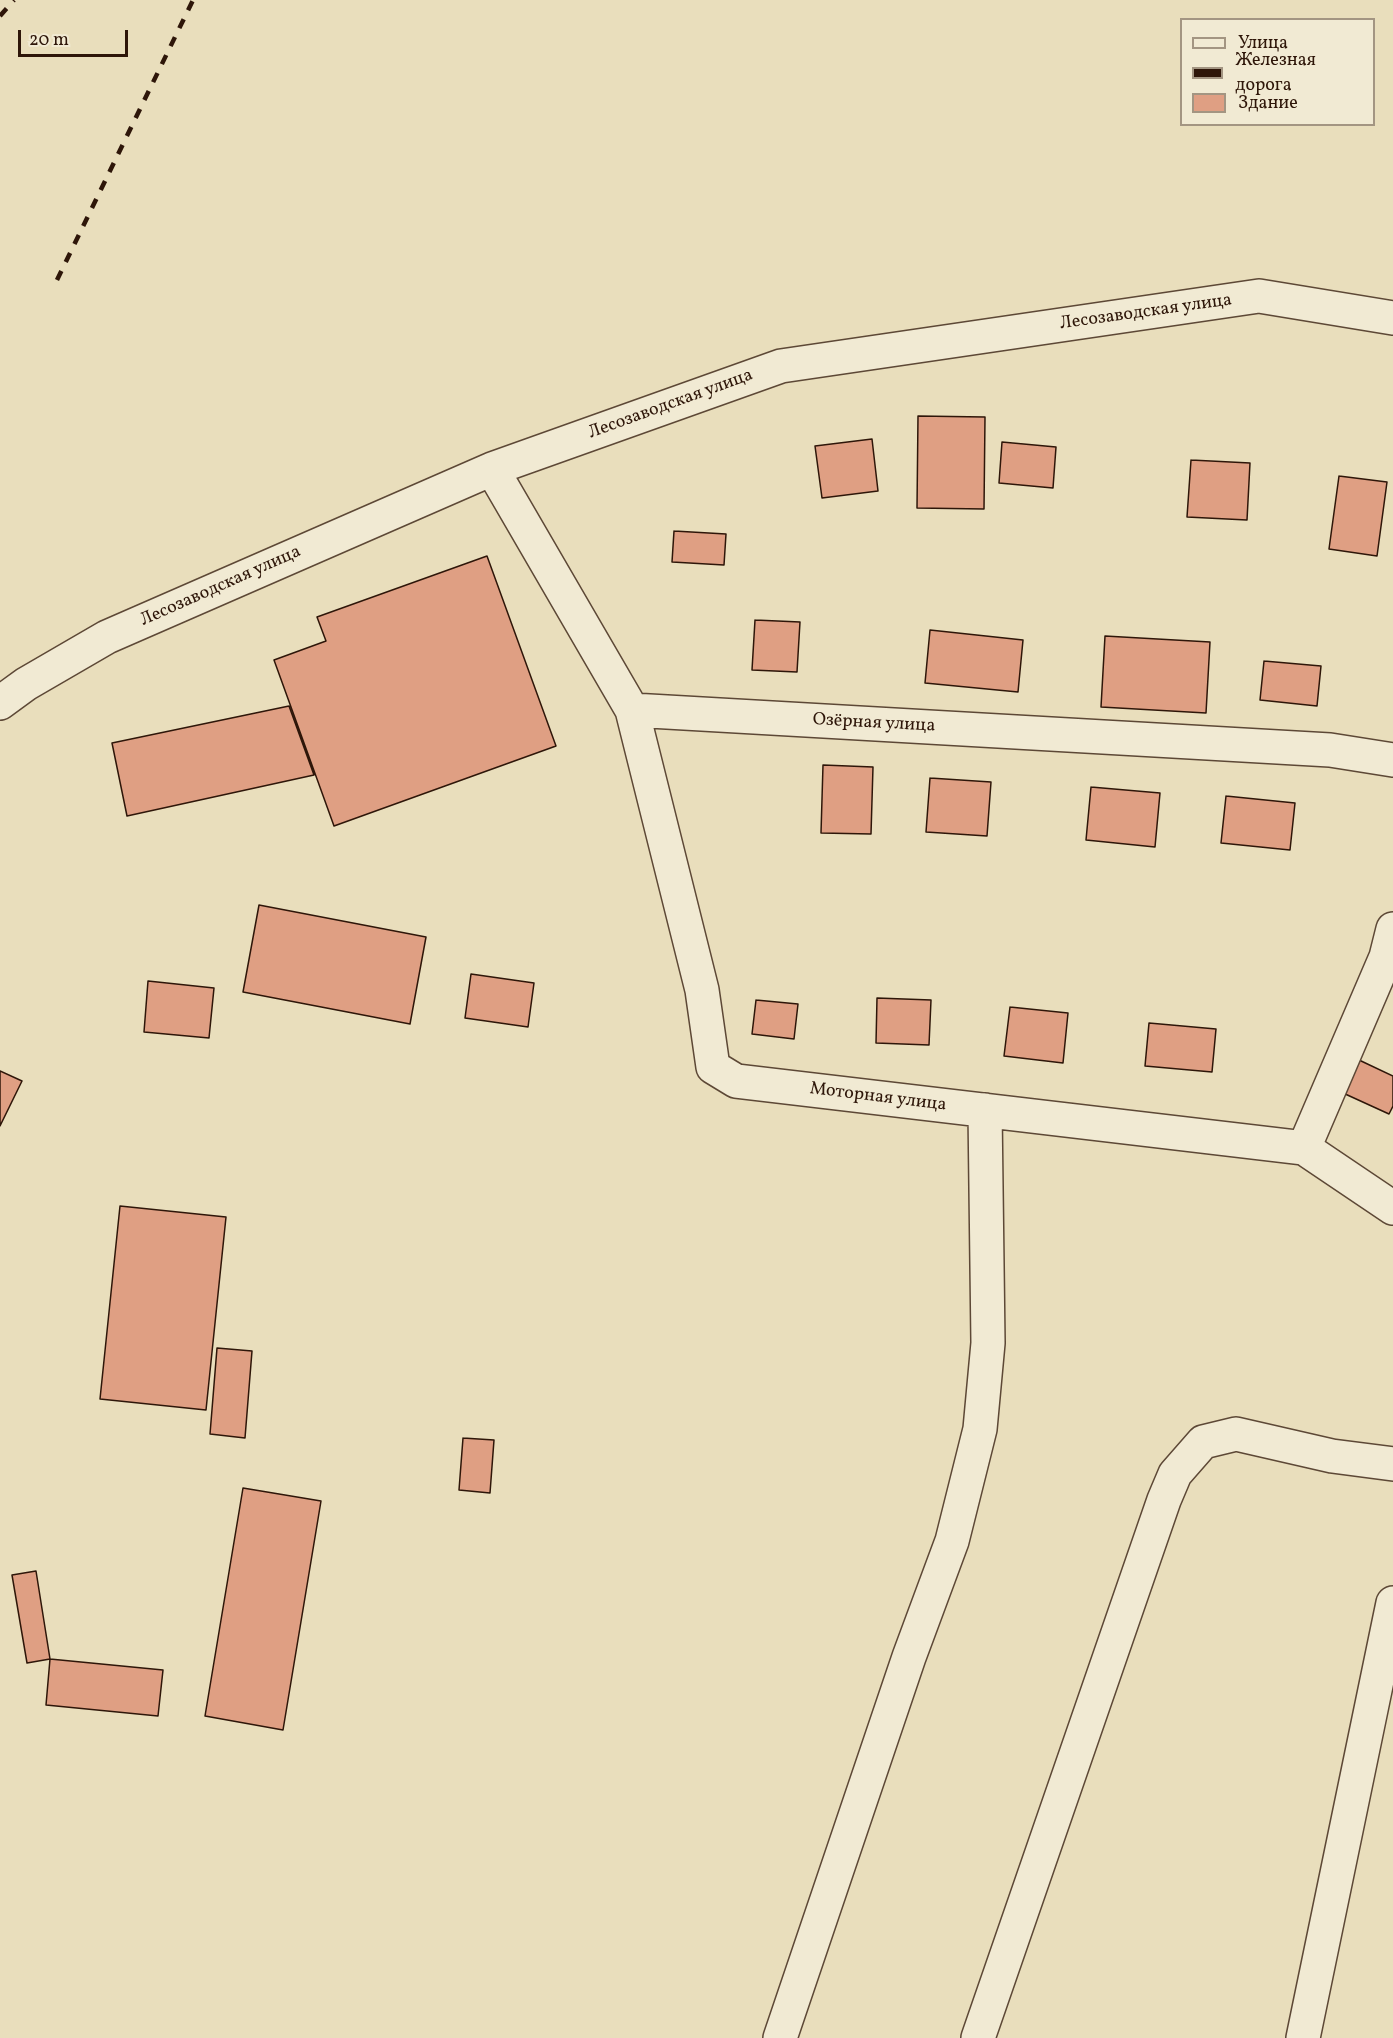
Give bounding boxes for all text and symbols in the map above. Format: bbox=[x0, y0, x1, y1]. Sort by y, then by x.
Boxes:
scale bar bbox=[21, 18, 130, 56]
legend bbox=[1180, 18, 1375, 126]
text: 20 m bbox=[29, 28, 69, 53]
text: Улица bbox=[1238, 31, 1288, 56]
text: Железная дорога bbox=[1235, 48, 1316, 98]
text: Здание bbox=[1238, 91, 1298, 116]
street label: Лесозаводская улица bbox=[1059, 290, 1233, 336]
street label: Лесозаводская улица bbox=[586, 365, 756, 445]
street label: Лесозаводская улица bbox=[137, 542, 305, 632]
street label: Озёрная улица bbox=[812, 710, 936, 738]
street label: Моторная улица bbox=[808, 1079, 948, 1117]

